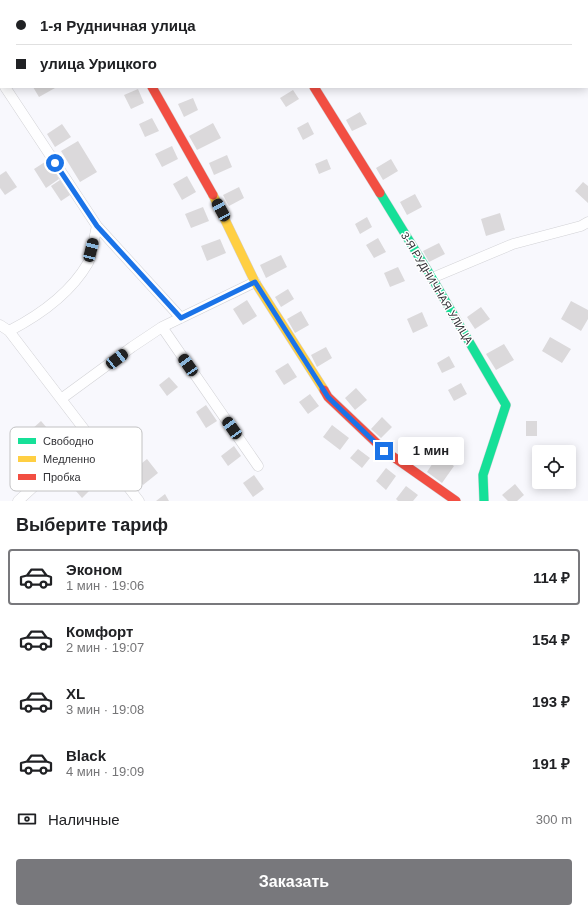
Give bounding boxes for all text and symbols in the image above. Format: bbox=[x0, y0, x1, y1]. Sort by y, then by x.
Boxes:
text: 1-я Рудничная улица bbox=[40, 17, 196, 34]
text: улица Урицкого bbox=[40, 55, 157, 72]
route start bbox=[46, 154, 64, 172]
car bbox=[210, 197, 232, 223]
street label: 3-Я РУДНИЧНАЯ УЛИЦА bbox=[399, 230, 476, 347]
car bbox=[82, 237, 100, 263]
car bbox=[104, 347, 130, 371]
car bbox=[176, 352, 200, 378]
car bbox=[220, 415, 244, 441]
legend bbox=[10, 427, 142, 491]
text: Свободно bbox=[43, 435, 94, 447]
callout: 1 мин bbox=[398, 437, 464, 465]
route end bbox=[375, 442, 393, 460]
text: 1 мин bbox=[413, 443, 449, 458]
map controls bbox=[532, 445, 576, 489]
button: locate bbox=[532, 445, 576, 489]
text: Медленно bbox=[43, 453, 95, 465]
text: Пробка bbox=[43, 471, 81, 483]
text: Выберите тариф bbox=[16, 515, 168, 535]
icon: car bbox=[18, 559, 54, 595]
text: Эконом bbox=[66, 561, 122, 578]
text: 114 ₽ bbox=[533, 569, 570, 586]
text: 1 мин · 19:06 bbox=[66, 578, 144, 593]
icon: car bbox=[18, 621, 54, 657]
text: Комфорт bbox=[66, 623, 133, 640]
text: 154 ₽ bbox=[532, 631, 570, 648]
text: 2 мин · 19:07 bbox=[66, 640, 144, 655]
icon: car bbox=[18, 683, 54, 719]
text: XL bbox=[66, 685, 85, 702]
text: 193 ₽ bbox=[532, 693, 570, 710]
text: 3 мин · 19:08 bbox=[66, 702, 144, 717]
icon: car bbox=[18, 745, 54, 781]
text: Black bbox=[66, 747, 106, 764]
text: 191 ₽ bbox=[532, 755, 570, 772]
text: 4 мин · 19:09 bbox=[66, 764, 144, 779]
icon: cash bbox=[16, 808, 38, 830]
text: Наличные bbox=[48, 811, 120, 828]
text: 300 m bbox=[536, 812, 572, 827]
button: Заказать bbox=[16, 859, 572, 905]

